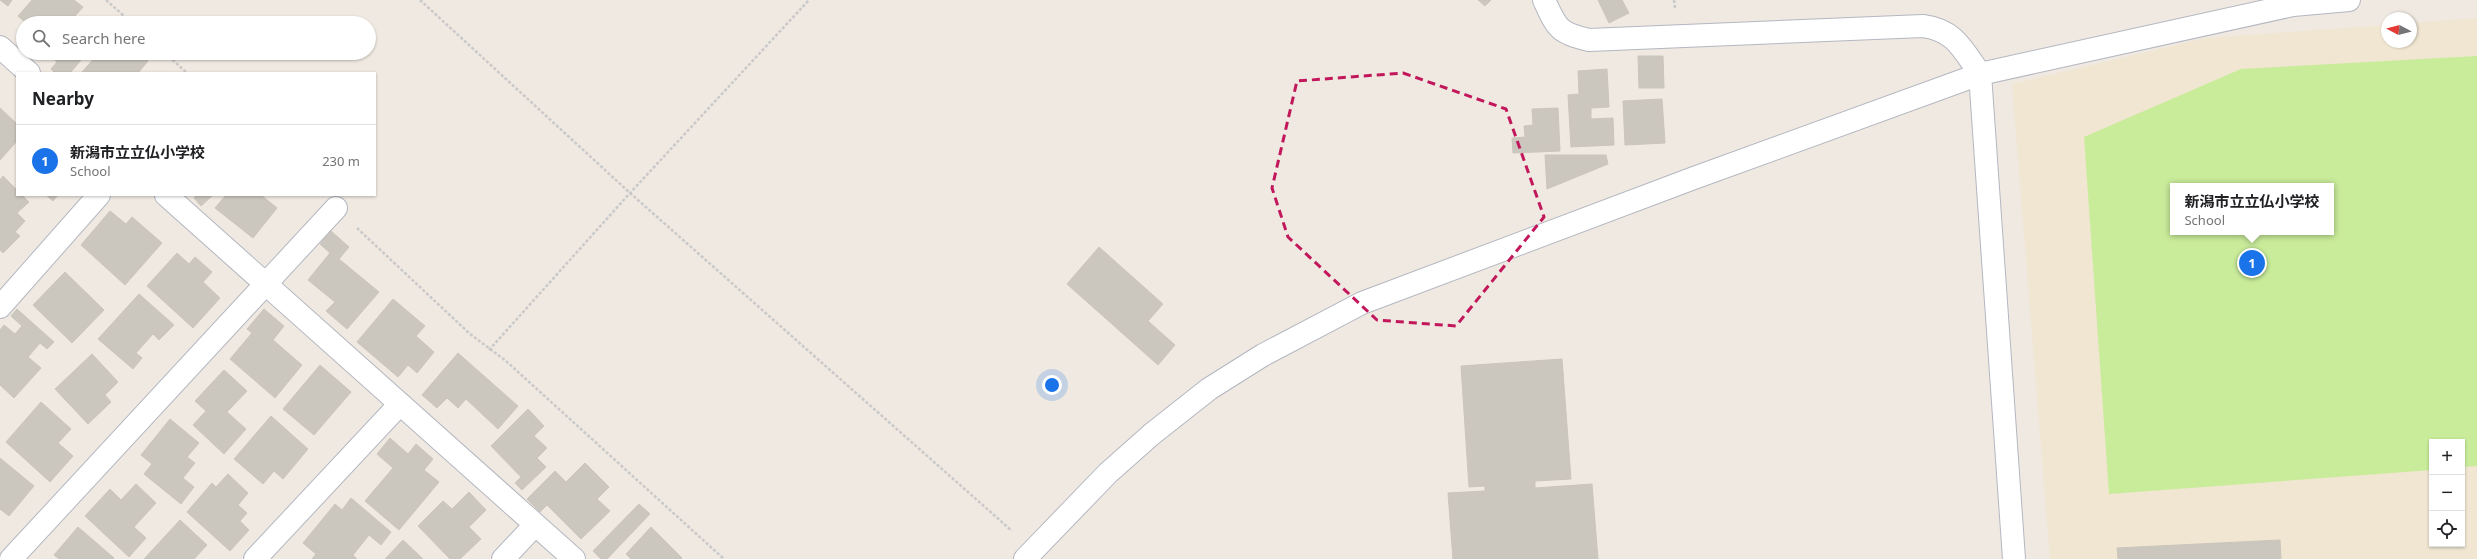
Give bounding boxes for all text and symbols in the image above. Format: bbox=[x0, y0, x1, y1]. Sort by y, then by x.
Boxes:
north arrow bbox=[2381, 12, 2417, 48]
search box bbox=[16, 16, 376, 60]
icon: search bbox=[30, 27, 52, 49]
text: Search here bbox=[62, 28, 145, 48]
text: Nearby bbox=[32, 87, 94, 110]
text: 新潟市立立仏小学校 bbox=[70, 142, 205, 162]
text: 1 bbox=[41, 152, 49, 170]
text: 230 m bbox=[322, 152, 360, 170]
text: School bbox=[70, 162, 111, 180]
popup bbox=[2170, 183, 2334, 235]
text: 新潟市立立仏小学校 bbox=[2184, 191, 2320, 211]
text: School bbox=[2184, 211, 2225, 229]
pin: 1 bbox=[2239, 248, 2265, 278]
your location bbox=[1042, 375, 1062, 395]
map controls bbox=[2429, 439, 2465, 547]
button: + bbox=[2429, 439, 2465, 475]
button: − bbox=[2429, 475, 2465, 511]
button: locate bbox=[2429, 511, 2465, 547]

